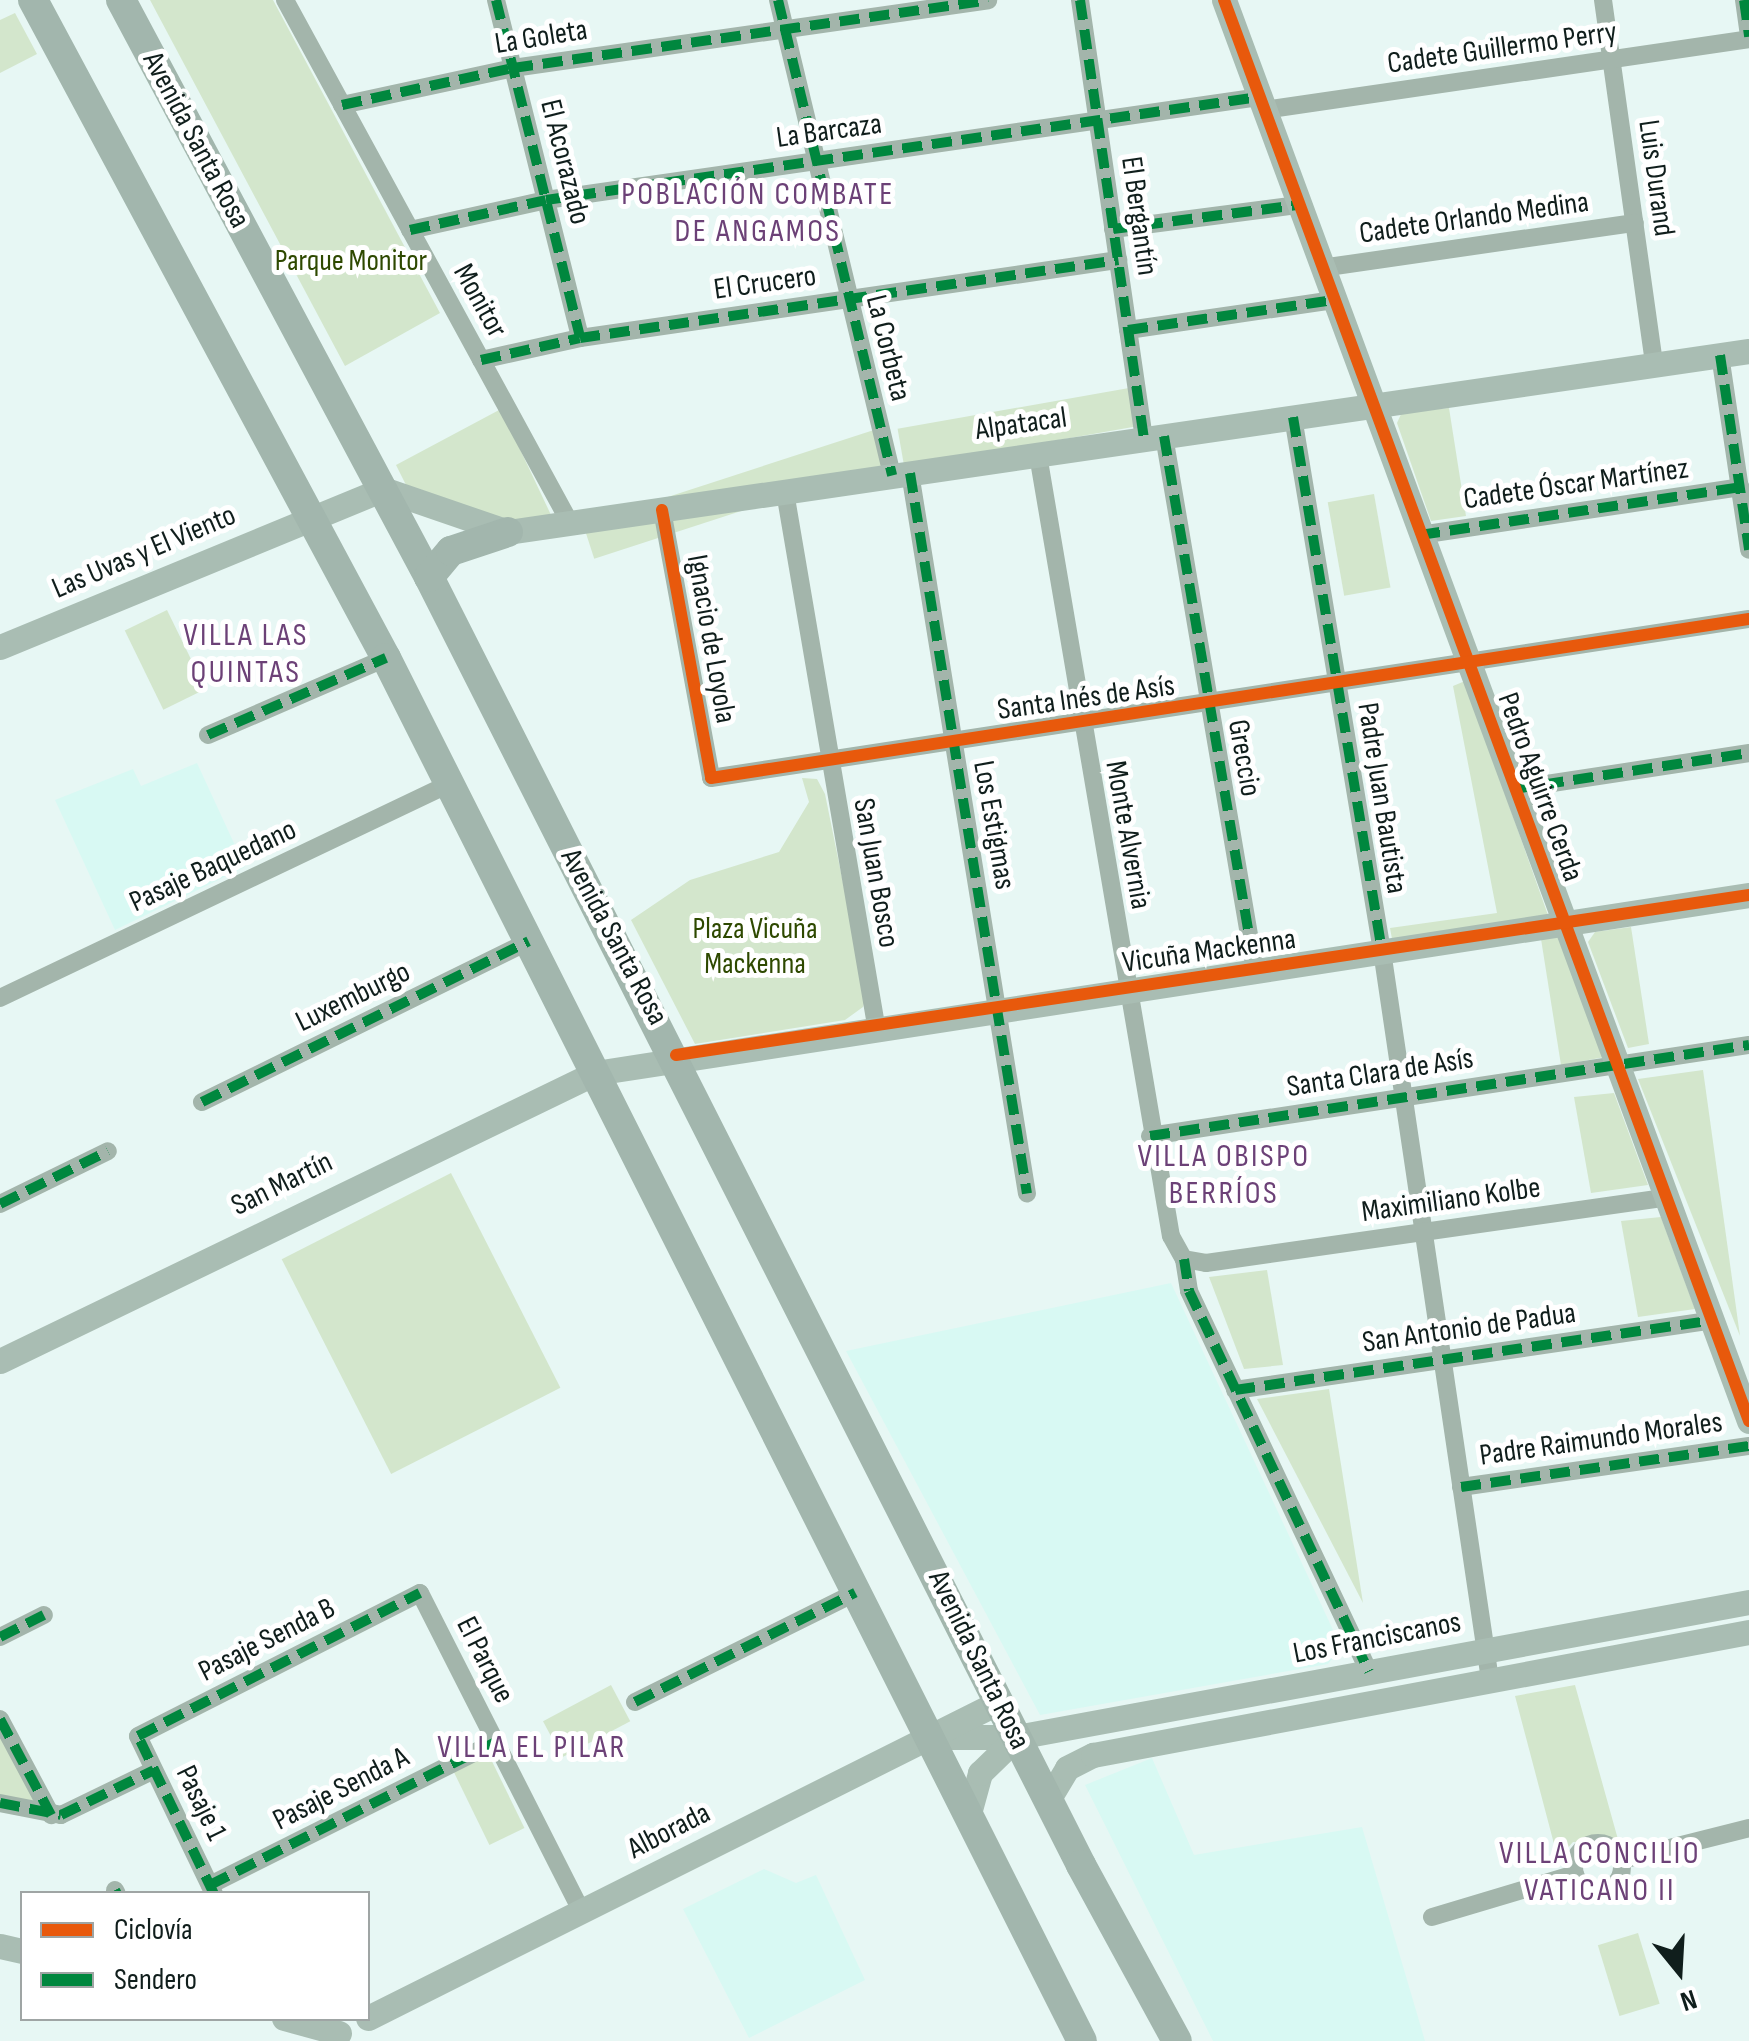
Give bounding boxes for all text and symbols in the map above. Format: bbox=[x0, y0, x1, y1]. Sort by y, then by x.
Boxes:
street label: La Goleta bbox=[492, 12, 590, 62]
street label: Cadete Guillermo Perry bbox=[1385, 14, 1619, 82]
street label: Avenida Santa Rosa bbox=[135, 46, 257, 234]
street label: El Acorazado bbox=[532, 96, 598, 228]
street label: La Barcaza bbox=[774, 106, 884, 156]
street label: Luis Durand bbox=[1630, 118, 1682, 238]
street label: El Bergantín bbox=[1113, 154, 1165, 278]
district label: POBLACIÓN COMBATE DE ANGAMOS bbox=[621, 177, 895, 252]
street label: Cadete Orlando Medina bbox=[1357, 184, 1591, 252]
park label: Parque Monitor bbox=[275, 243, 427, 279]
street label: Monitor bbox=[445, 258, 515, 344]
street label: El Crucero bbox=[712, 258, 818, 308]
street label: La Corbeta bbox=[858, 291, 918, 405]
street label: Alpatacal bbox=[973, 400, 1069, 448]
street label: Cadete Óscar Martínez bbox=[1461, 450, 1691, 518]
street label: Las Uvas y El Viento bbox=[47, 497, 241, 607]
street label: Ignacio de Loyola bbox=[678, 552, 744, 726]
district label: VILLA LAS QUINTAS bbox=[183, 618, 309, 693]
street label: Santa Inés de Asís bbox=[995, 668, 1177, 728]
street label: Pedro Aguirre Cerda bbox=[1489, 688, 1591, 886]
street label: Padre Juan Bautista bbox=[1349, 700, 1415, 896]
street label: Greccio bbox=[1220, 717, 1268, 799]
street label: Los Estigmas bbox=[965, 758, 1023, 892]
street label: Monte Alvernia bbox=[1097, 758, 1159, 912]
street label: San Juan Bosco bbox=[845, 796, 907, 950]
street label: Pasaje Baquedano bbox=[124, 812, 302, 920]
street label: Avenida Santa Rosa bbox=[553, 843, 675, 1031]
park label: Plaza Vicuña Mackenna bbox=[693, 911, 817, 982]
street label: Vicuña Mackenna bbox=[1120, 921, 1298, 981]
street label: Luxemburgo bbox=[290, 954, 416, 1040]
street label: Santa Clara de Asís bbox=[1284, 1040, 1476, 1106]
district label: VILLA OBISPO BERRÍOS bbox=[1137, 1139, 1311, 1214]
street label: San Martín bbox=[226, 1144, 338, 1224]
street label: Maximiliano Kolbe bbox=[1359, 1170, 1543, 1230]
street label: San Antonio de Padua bbox=[1360, 1295, 1578, 1361]
street label: Padre Raimundo Morales bbox=[1477, 1404, 1725, 1474]
street label: Avenida Santa Rosa bbox=[920, 1565, 1038, 1755]
street label: Pasaje Senda B bbox=[193, 1590, 341, 1690]
street label: Los Franciscanos bbox=[1290, 1604, 1464, 1672]
street label: El Parque bbox=[448, 1611, 522, 1709]
district label: VILLA EL PILAR bbox=[437, 1729, 627, 1767]
street label: Pasaje Senda A bbox=[267, 1739, 415, 1839]
street label: Pasaje 1 bbox=[168, 1760, 234, 1846]
street label: Alborada bbox=[622, 1795, 716, 1867]
district label: VILLA CONCILIO VATICANO II bbox=[1499, 1836, 1701, 1911]
legend bbox=[20, 1891, 370, 2021]
text: Ciclovía bbox=[114, 1912, 193, 1948]
north arrow bbox=[1629, 1921, 1729, 2021]
text: Sendero bbox=[114, 1962, 197, 1998]
text: N bbox=[1676, 1982, 1701, 2018]

